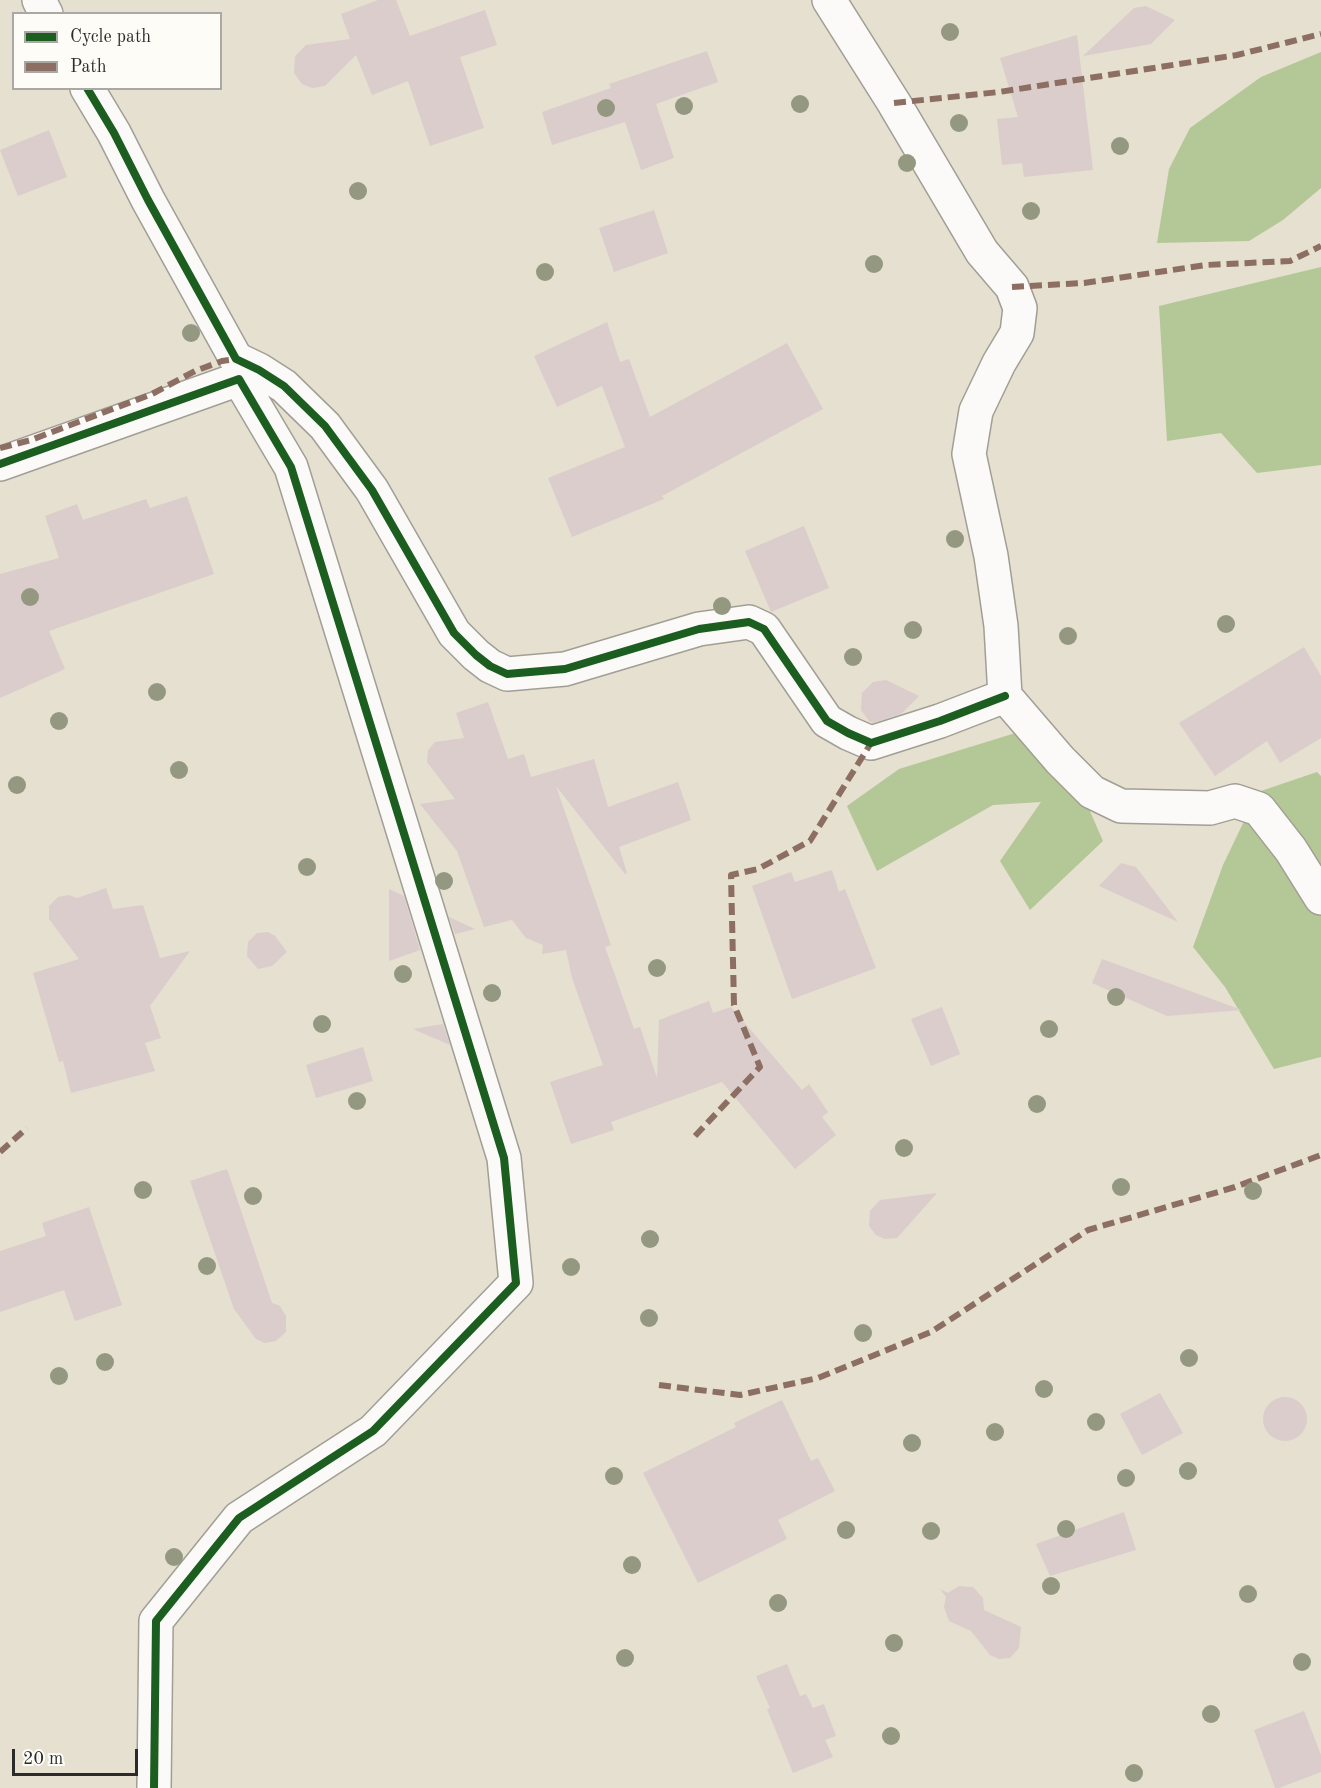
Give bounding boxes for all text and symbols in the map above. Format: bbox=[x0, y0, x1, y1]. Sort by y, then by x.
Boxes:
legend bbox=[12, 12, 222, 90]
text: Cycle path bbox=[70, 28, 151, 46]
text: Path bbox=[70, 58, 106, 76]
scale bar bbox=[15, 1737, 141, 1775]
text: 20 m bbox=[23, 1750, 63, 1768]

